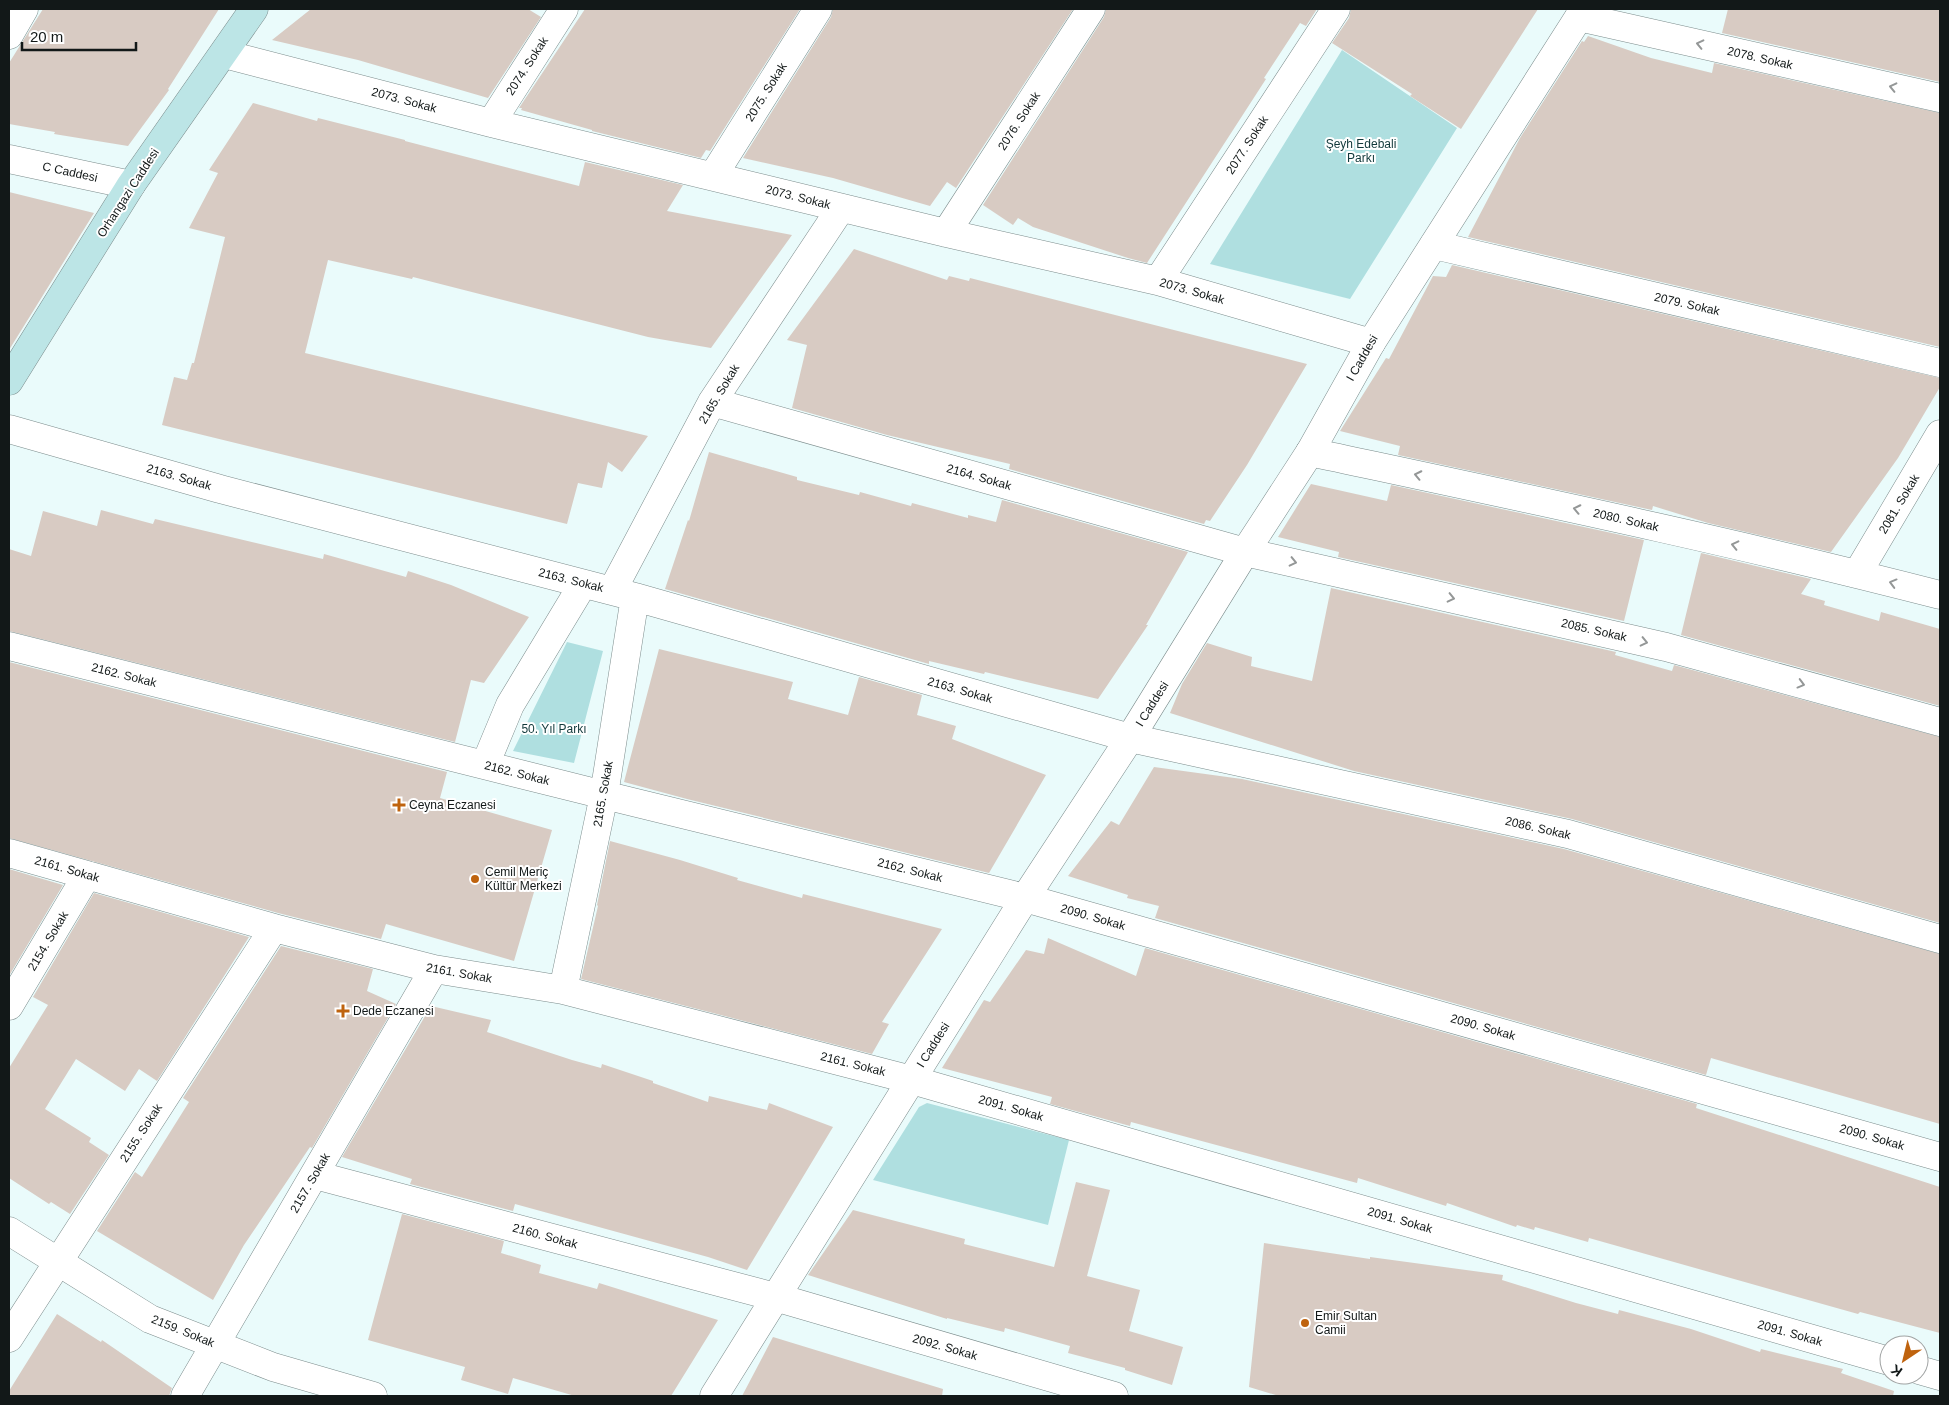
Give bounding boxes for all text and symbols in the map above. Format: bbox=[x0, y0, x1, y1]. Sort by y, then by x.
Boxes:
scale bar bbox=[22, 20, 136, 52]
text: 20 m bbox=[30, 28, 63, 45]
street label: 2074. Sokak bbox=[503, 33, 552, 98]
one-way arrow bbox=[1696, 39, 1704, 50]
street label: 2078. Sokak bbox=[1726, 44, 1795, 73]
street label: 2075. Sokak bbox=[742, 59, 790, 124]
one-way arrow bbox=[1888, 83, 1897, 93]
street label: 2073. Sokak bbox=[370, 85, 439, 116]
street label: 2076. Sokak bbox=[995, 88, 1044, 153]
street label: 2077. Sokak bbox=[1223, 112, 1272, 177]
park label: Şeyh Edebali Parkı bbox=[1326, 137, 1396, 165]
street label: Orhangazi Caddesi bbox=[94, 146, 162, 240]
street label: C Caddesi bbox=[41, 159, 99, 185]
street label: 2073. Sokak bbox=[764, 182, 833, 212]
street label: 2073. Sokak bbox=[1158, 275, 1227, 307]
street label: 2079. Sokak bbox=[1653, 290, 1722, 319]
street label: I Caddesi bbox=[1343, 333, 1381, 383]
street label: 2165. Sokak bbox=[696, 361, 743, 426]
street label: 2163. Sokak bbox=[145, 461, 214, 493]
street label: 2164. Sokak bbox=[945, 461, 1014, 493]
one-way arrow bbox=[1413, 470, 1422, 481]
street label: 2081. Sokak bbox=[1876, 471, 1923, 536]
one-way arrow bbox=[1572, 504, 1581, 515]
street label: 2080. Sokak bbox=[1592, 506, 1661, 535]
one-way arrow bbox=[1731, 540, 1740, 551]
one-way arrow bbox=[1288, 556, 1297, 567]
street label: 2163. Sokak bbox=[537, 565, 606, 595]
one-way arrow bbox=[1889, 578, 1898, 589]
one-way arrow bbox=[1447, 592, 1456, 603]
street label: 2085. Sokak bbox=[1560, 616, 1629, 645]
one-way arrow bbox=[1640, 636, 1649, 647]
street label: 2162. Sokak bbox=[90, 660, 159, 690]
street label: 2163. Sokak bbox=[926, 674, 995, 706]
one-way arrow bbox=[1796, 678, 1805, 688]
street label: I Caddesi bbox=[1133, 679, 1171, 729]
park label: 50. Yıl Parkı bbox=[521, 722, 587, 736]
street label: 2162. Sokak bbox=[483, 758, 552, 788]
street label: 2165. Sokak bbox=[590, 759, 616, 828]
place label: Ceyna Eczanesi bbox=[409, 798, 496, 812]
marker: Ceyna Eczanesi bbox=[393, 799, 405, 811]
street label: 2086. Sokak bbox=[1504, 814, 1573, 843]
street label: 2161. Sokak bbox=[33, 853, 102, 885]
street label: 2162. Sokak bbox=[876, 855, 945, 885]
place label: Cemil Meriç Kültür Merkezi bbox=[485, 865, 562, 893]
marker: Cemil Meriç Kültür Merkezi bbox=[469, 873, 481, 885]
street label: 2090. Sokak bbox=[1059, 901, 1128, 933]
street label: 2154. Sokak bbox=[25, 908, 72, 973]
street label: 2161. Sokak bbox=[425, 960, 494, 986]
place label: Dede Eczanesi bbox=[353, 1004, 434, 1018]
marker: Dede Eczanesi bbox=[337, 1005, 349, 1017]
street label: 2090. Sokak bbox=[1449, 1011, 1518, 1043]
street label: I Caddesi bbox=[914, 1020, 952, 1070]
street label: 2161. Sokak bbox=[819, 1049, 888, 1079]
street label: 2091. Sokak bbox=[977, 1092, 1046, 1124]
street label: 2155. Sokak bbox=[117, 1100, 166, 1165]
street label: 2090. Sokak bbox=[1838, 1121, 1907, 1153]
street label: 2157. Sokak bbox=[287, 1150, 333, 1215]
street label: 2091. Sokak bbox=[1366, 1204, 1435, 1236]
street label: 2160. Sokak bbox=[511, 1221, 580, 1252]
place label: Emir Sultan Camii bbox=[1315, 1309, 1377, 1337]
street label: 2159. Sokak bbox=[149, 1312, 217, 1350]
marker: Emir Sultan Camii bbox=[1299, 1317, 1311, 1329]
street label: 2091. Sokak bbox=[1756, 1317, 1825, 1349]
street label: 2092. Sokak bbox=[911, 1331, 980, 1363]
north arrow bbox=[1879, 1335, 1929, 1385]
text: K bbox=[1888, 1361, 1905, 1380]

